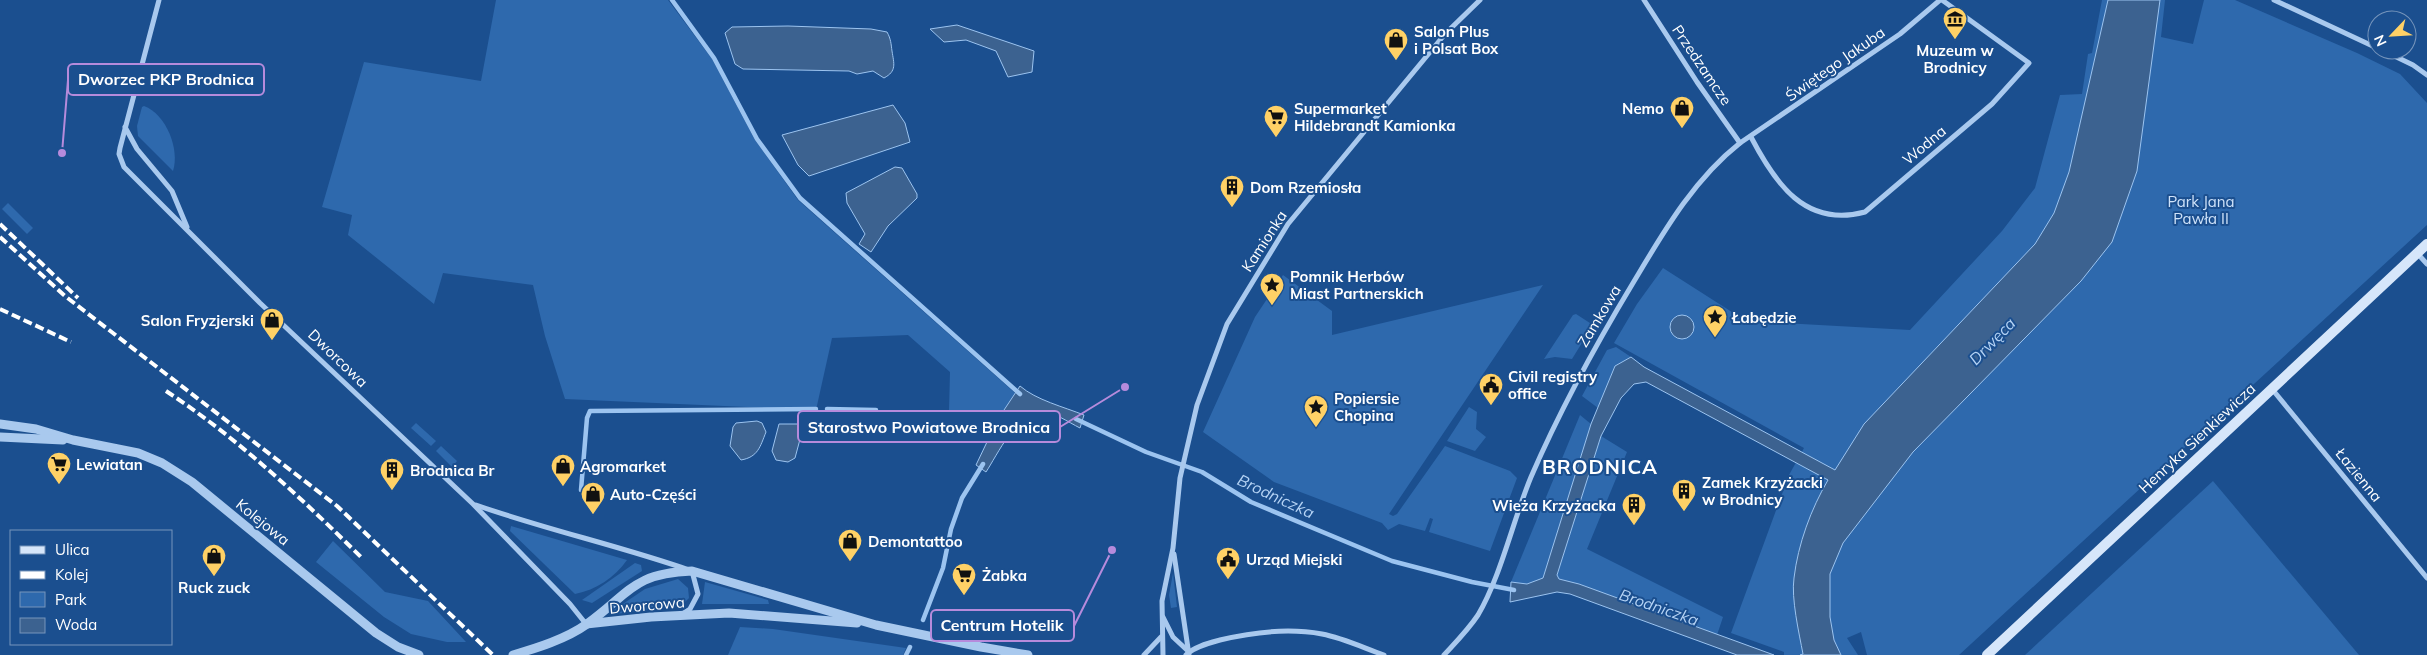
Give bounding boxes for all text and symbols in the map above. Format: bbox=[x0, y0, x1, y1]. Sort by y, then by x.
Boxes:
museum icon: Muzeum w Brodnicy bbox=[1942, 6, 1968, 40]
north arrow bbox=[2367, 10, 2417, 60]
street label: Przedzamcze bbox=[1668, 21, 1736, 109]
place label: Salon Plus i Polsat Box bbox=[1414, 22, 1499, 58]
street label: Świętego Jakuba bbox=[1782, 23, 1888, 105]
shop icon: Salon Plus i Polsat Box bbox=[1383, 27, 1409, 61]
text: N bbox=[2370, 32, 2391, 49]
place label: Muzeum w Brodnicy bbox=[1916, 41, 1995, 77]
callout: Dworzec PKP Brodnica bbox=[68, 64, 264, 95]
text: Dworzec PKP Brodnica bbox=[78, 69, 254, 89]
shop icon: Nemo bbox=[1669, 95, 1695, 129]
place label: Supermarket Hildebrandt Kamionka bbox=[1294, 99, 1456, 135]
place label: Nemo bbox=[1622, 99, 1664, 118]
supermarket icon: Supermarket Hildebrandt Kamionka bbox=[1263, 104, 1289, 138]
street label: Wodna bbox=[1898, 121, 1950, 169]
building icon: Dom Rzemiosła bbox=[1219, 174, 1245, 208]
place label: Dom Rzemiosła bbox=[1250, 178, 1361, 197]
park label: Park Jana Pawła II bbox=[2167, 192, 2235, 228]
street label: Kamionka bbox=[1237, 207, 1291, 275]
place label: Pomnik Herbów Miast Partnerskich bbox=[1290, 267, 1424, 303]
place icon: Pomnik Herbów Miast Partnerskich bbox=[1259, 272, 1285, 306]
street label: Zamkowa bbox=[1573, 282, 1625, 350]
place icon: Łabędzie bbox=[1702, 304, 1728, 338]
shop icon: Salon Fryzjerski bbox=[259, 307, 285, 341]
place label: Łabędzie bbox=[1731, 308, 1797, 327]
place label: Salon Fryzjerski bbox=[141, 311, 254, 330]
water label: Drwęca bbox=[1965, 313, 2020, 369]
street label: Dworcowa bbox=[304, 325, 372, 391]
place label: Civil registry office bbox=[1508, 367, 1598, 403]
public building icon: Civil registry office bbox=[1478, 372, 1504, 406]
street label: Henryka Sienkiewicza bbox=[2135, 379, 2259, 497]
place label: Popiersie Chopina bbox=[1334, 389, 1399, 425]
place icon: Popiersie Chopina bbox=[1303, 394, 1329, 428]
callout: Starostwo Powiatowe Brodnica bbox=[798, 411, 1060, 442]
text: Starostwo Powiatowe Brodnica bbox=[808, 417, 1050, 437]
street label: Łazienna bbox=[2331, 444, 2386, 506]
supermarket icon: Lewiatan bbox=[46, 451, 72, 485]
shop icon: Agromarket bbox=[550, 453, 576, 487]
district label: BRODNICA bbox=[1542, 454, 1658, 479]
place label: Lewiatan bbox=[76, 455, 143, 474]
building icon: Brodnica Br bbox=[379, 457, 405, 491]
place label: Agromarket bbox=[580, 457, 666, 476]
place label: Brodnica Br bbox=[410, 461, 495, 480]
water label: Brodniczka bbox=[1234, 470, 1318, 523]
place label: Zamek Krzyżacki w Brodnicy bbox=[1702, 473, 1823, 509]
building icon: Zamek Krzyżacki w Brodnicy bbox=[1671, 478, 1697, 512]
shop icon: Auto-Części bbox=[580, 481, 606, 515]
place label: Auto-Części bbox=[610, 485, 696, 504]
building icon: Wieża Krzyżacka bbox=[1621, 492, 1647, 526]
street label: Kolejowa bbox=[232, 495, 294, 549]
place label: Wieża Krzyżacka bbox=[1492, 496, 1616, 515]
shop icon: Demontattoo bbox=[837, 528, 863, 562]
legend bbox=[10, 530, 172, 645]
place label: Demontattoo bbox=[868, 532, 963, 551]
text: Ulica bbox=[55, 540, 89, 559]
shop icon: Ruck zuck bbox=[201, 543, 227, 577]
public building icon: Urząd Miejski bbox=[1215, 546, 1241, 580]
place label: Urząd Miejski bbox=[1246, 550, 1342, 569]
supermarket icon: Żabka bbox=[951, 562, 977, 596]
text: Kolej bbox=[55, 565, 88, 584]
place label: Żabka bbox=[982, 566, 1027, 585]
place label: Ruck zuck bbox=[178, 578, 251, 597]
water label: Brodniczka bbox=[1617, 584, 1702, 630]
text: Park bbox=[55, 590, 87, 609]
street label: Dworcowa bbox=[608, 592, 686, 618]
callout: Centrum Hotelik bbox=[931, 610, 1074, 641]
text: Woda bbox=[55, 615, 97, 634]
text: Centrum Hotelik bbox=[940, 615, 1065, 635]

